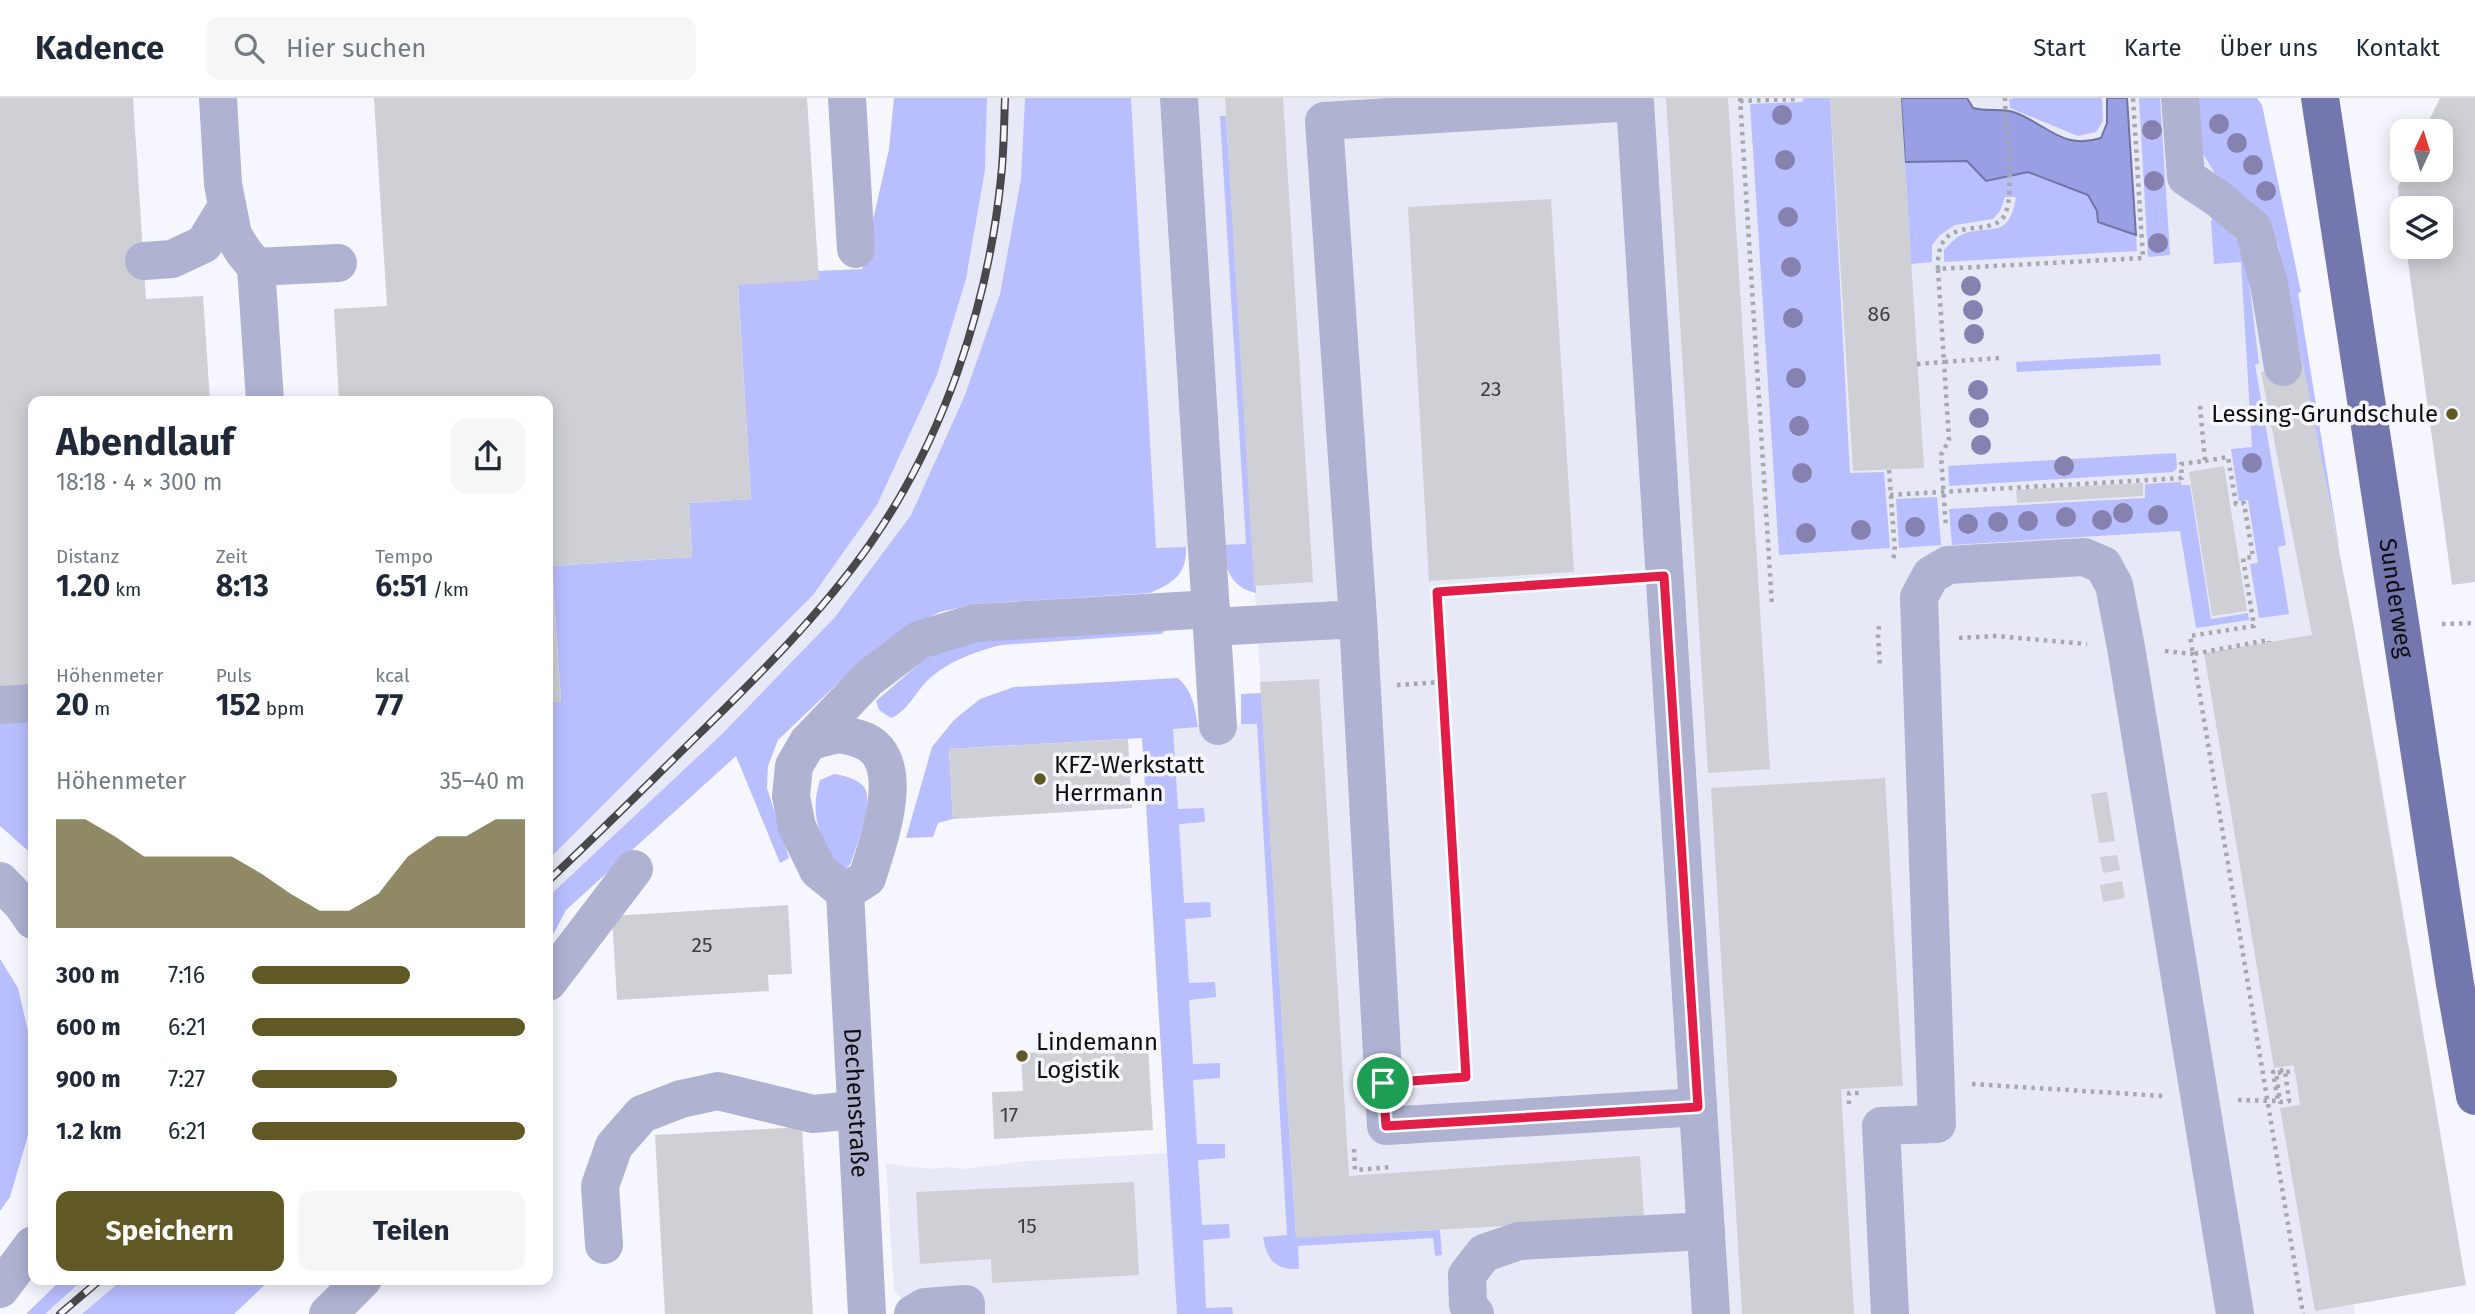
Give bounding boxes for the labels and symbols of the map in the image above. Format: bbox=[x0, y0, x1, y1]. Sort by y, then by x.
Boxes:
north arrow bbox=[2390, 119, 2454, 182]
house number: 86 bbox=[1868, 301, 1890, 327]
house number: 23 bbox=[1481, 376, 1501, 402]
place label: Lessing-Grundschule bbox=[2211, 400, 2438, 428]
marker: Lessing-Grundschule bbox=[2444, 406, 2460, 422]
street label: Sunderweg bbox=[2373, 536, 2419, 660]
place label: KFZ-Werkstatt Herrmann bbox=[1054, 751, 1205, 807]
marker: KFZ-Werkstatt Herrmann bbox=[1032, 771, 1048, 787]
house number: 25 bbox=[692, 932, 712, 958]
street label: Dechenstraße bbox=[838, 1027, 874, 1178]
place label: Lindemann Logistik bbox=[1036, 1028, 1158, 1084]
marker: Lindemann Logistik bbox=[1014, 1048, 1030, 1064]
pin bbox=[1353, 1053, 1413, 1113]
house number: 17 bbox=[1000, 1102, 1018, 1128]
house number: 15 bbox=[1017, 1213, 1037, 1239]

